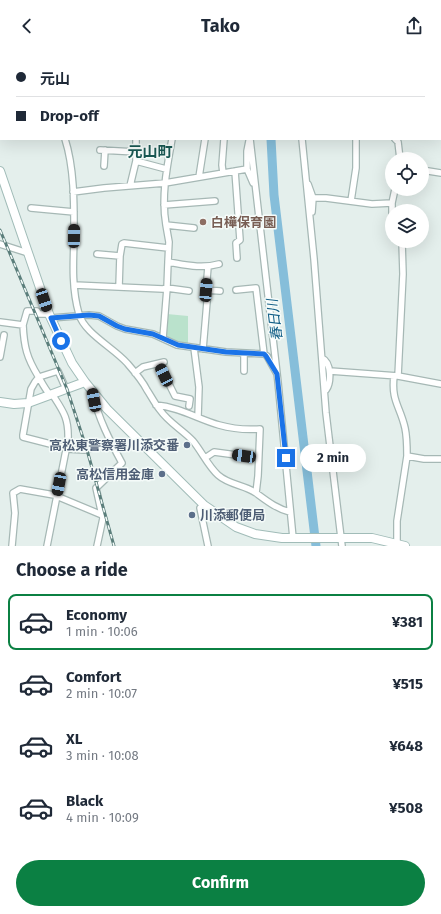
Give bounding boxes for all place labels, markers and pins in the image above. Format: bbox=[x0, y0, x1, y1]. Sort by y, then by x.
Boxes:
place label: 白樺保育園 bbox=[211, 215, 276, 230]
marker: 白樺保育園 bbox=[198, 217, 208, 227]
place label: 高松東警察署川添交番 bbox=[49, 438, 179, 453]
marker: 高松東警察署川添交番 bbox=[182, 440, 192, 450]
place label: 高松信用金庫 bbox=[76, 467, 154, 482]
marker: 高松信用金庫 bbox=[157, 469, 167, 479]
place label: 川添郵便局 bbox=[200, 508, 265, 523]
marker: 川添郵便局 bbox=[187, 510, 197, 520]

